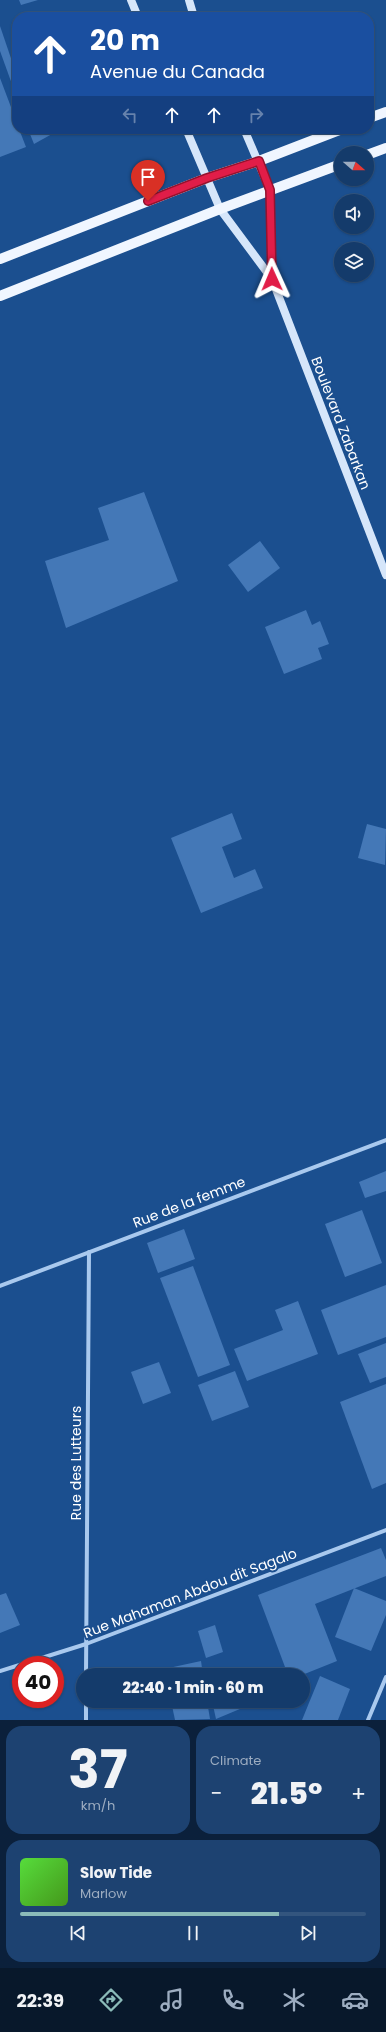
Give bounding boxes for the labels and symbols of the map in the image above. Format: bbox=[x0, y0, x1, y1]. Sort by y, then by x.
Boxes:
north arrow bbox=[334, 146, 374, 186]
pin bbox=[131, 160, 165, 201]
position arrow bbox=[251, 258, 293, 300]
street label: Boulevard Zabarkan bbox=[306, 354, 376, 492]
street label: Rue de la femme bbox=[130, 1171, 249, 1233]
street label: Rue des Lutteurs bbox=[66, 1406, 86, 1520]
street label: Rue Mahaman Abdou dit Sagalo bbox=[80, 1543, 300, 1643]
speed limit sign: 40 bbox=[12, 1656, 64, 1708]

